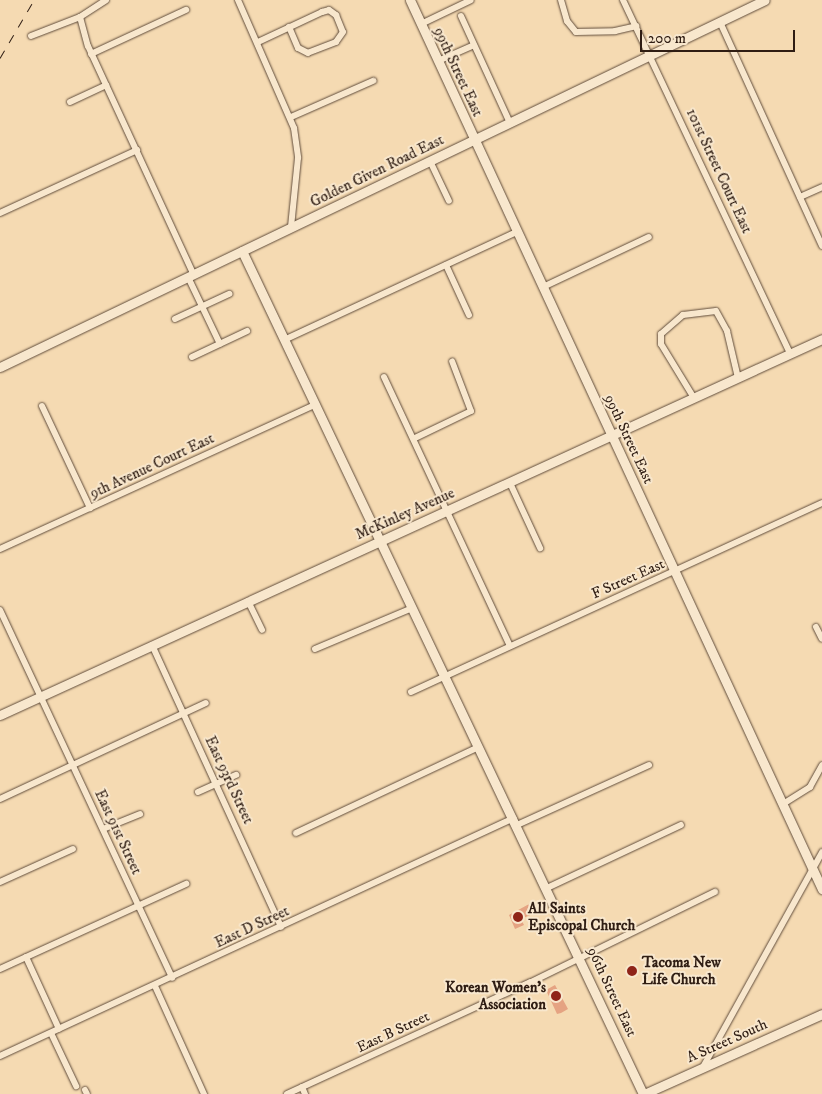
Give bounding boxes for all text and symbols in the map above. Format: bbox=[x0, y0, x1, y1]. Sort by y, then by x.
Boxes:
scale bar bbox=[642, 20, 797, 52]
street label: 99th Street East bbox=[429, 25, 487, 119]
text: 200 m bbox=[648, 29, 686, 48]
street label: 101st Street Court East bbox=[682, 106, 756, 236]
street label: Golden Given Road East bbox=[307, 131, 447, 211]
street label: 99th Street East bbox=[600, 392, 658, 486]
street label: 9th Avenue Court East bbox=[87, 429, 217, 503]
street label: McKinley Avenue bbox=[353, 484, 457, 544]
street label: F Street East bbox=[589, 555, 667, 603]
street label: East 93rd Street bbox=[201, 733, 257, 827]
street label: East 91st Street bbox=[91, 787, 145, 877]
place label: All Saints Episcopal Church bbox=[528, 899, 635, 934]
street label: East D Street bbox=[212, 902, 292, 952]
marker: All Saints Episcopal Church bbox=[512, 911, 524, 923]
street label: 96th Street East bbox=[583, 944, 641, 1040]
place label: Tacoma New Life Church bbox=[642, 953, 721, 988]
marker: Tacoma New Life Church bbox=[626, 965, 638, 977]
place label: Korean Women's Association bbox=[445, 978, 546, 1013]
marker: Korean Women's Association bbox=[550, 990, 562, 1002]
street label: East B Street bbox=[354, 1007, 432, 1057]
street label: A Street South bbox=[684, 1015, 770, 1067]

